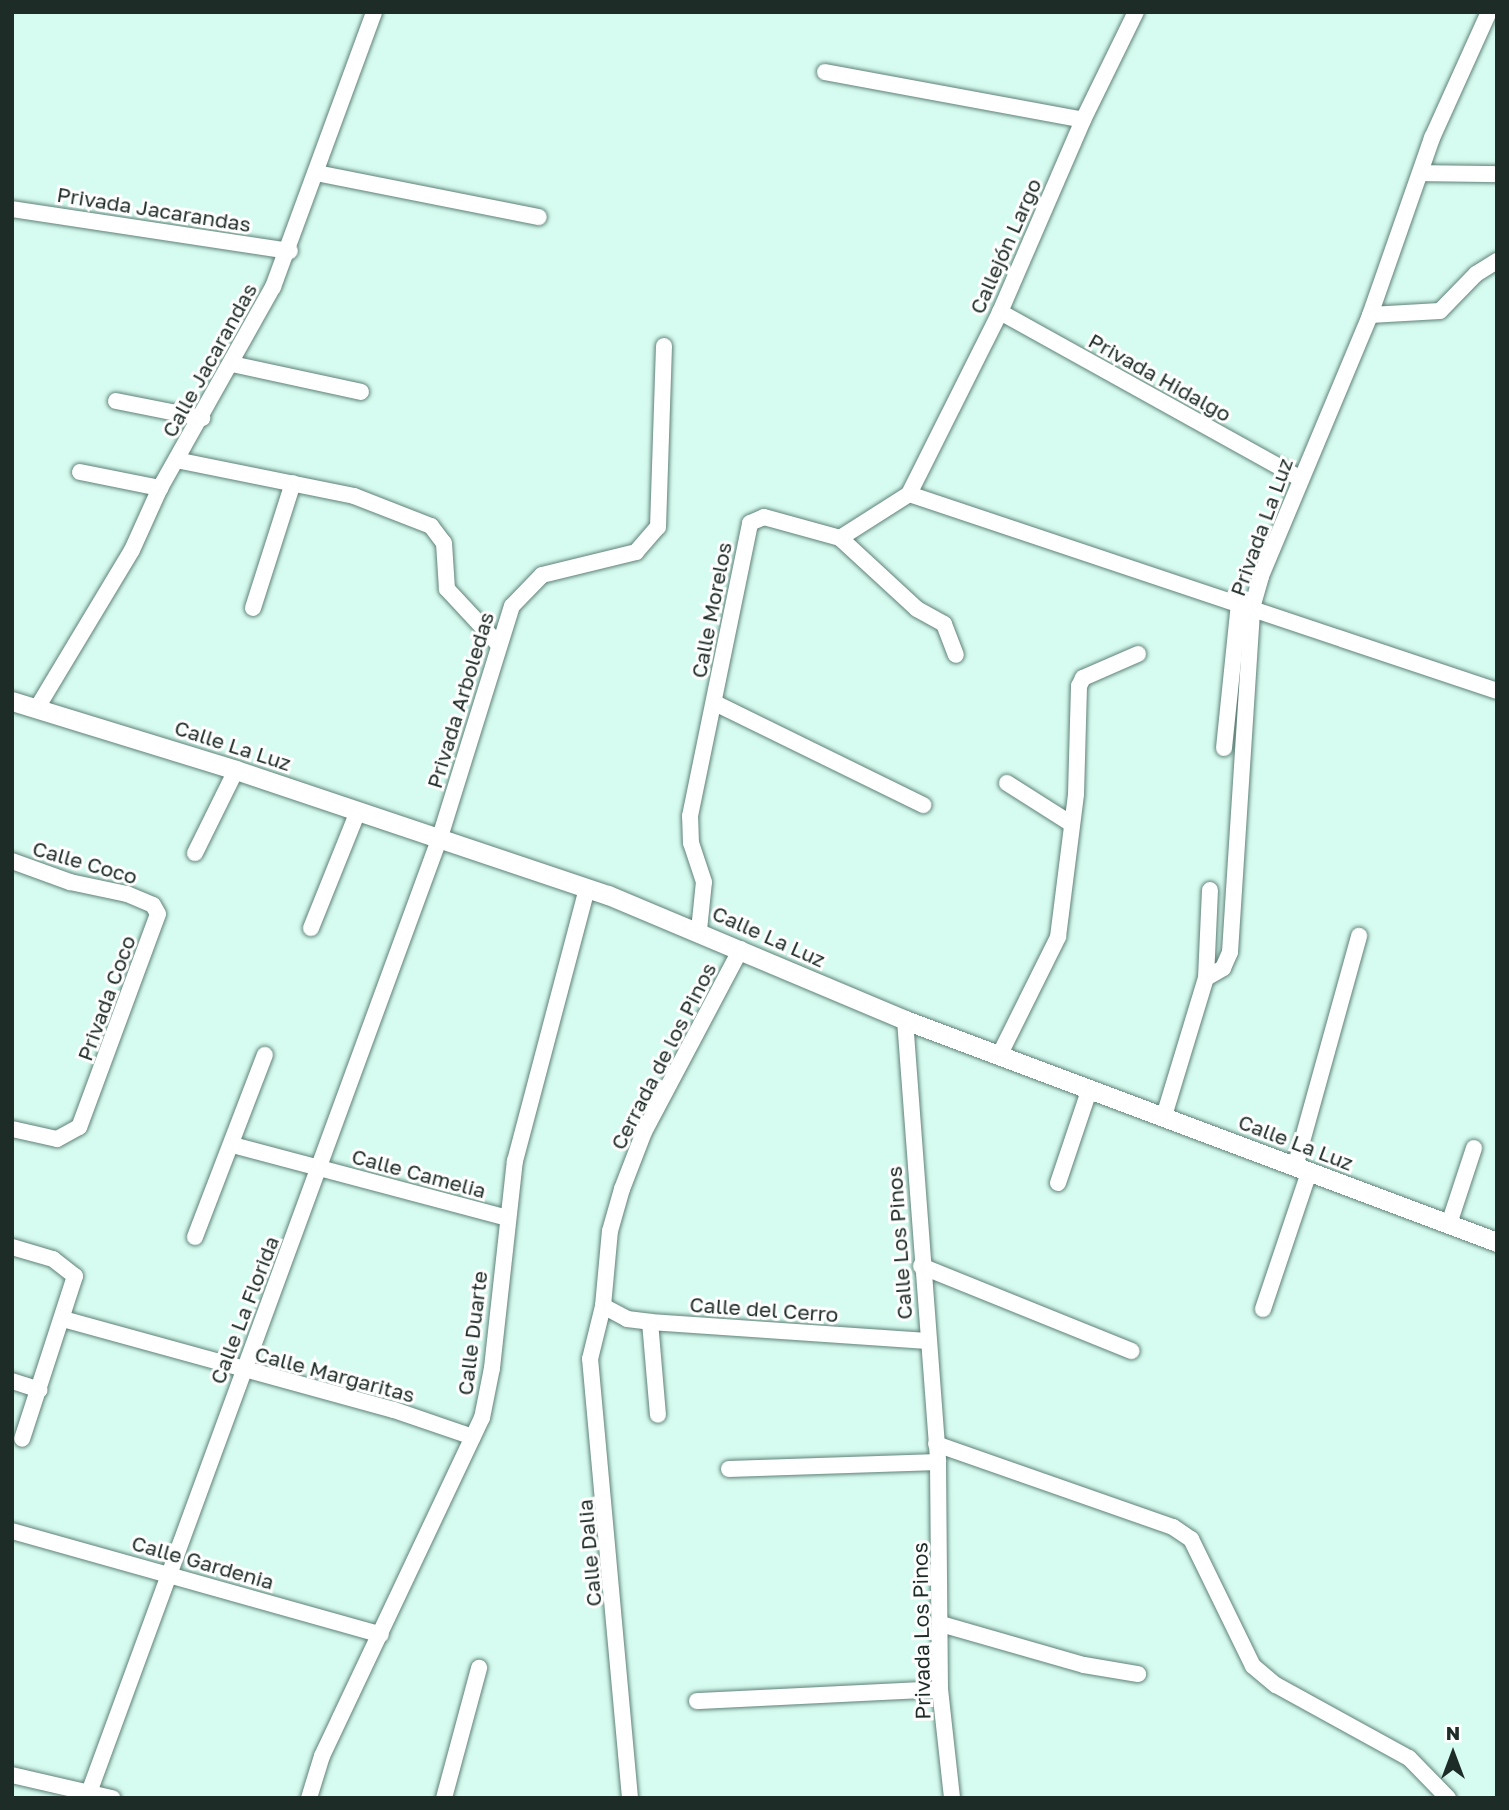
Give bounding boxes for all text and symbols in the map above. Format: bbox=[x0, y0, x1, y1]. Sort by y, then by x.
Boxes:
street label: Callejón Largo bbox=[964, 174, 1046, 318]
street label: Privada Jacarandas bbox=[55, 181, 253, 237]
street label: Calle Jacarandas bbox=[156, 279, 262, 441]
street label: Privada Hidalgo bbox=[1084, 327, 1236, 427]
street label: Privada La Luz bbox=[1224, 455, 1298, 599]
street label: Calle Morelos bbox=[685, 540, 737, 680]
street label: Privada Arboledas bbox=[421, 609, 499, 791]
street label: Calle La Luz bbox=[172, 714, 294, 776]
street label: Calle Coco bbox=[30, 835, 140, 889]
street label: Calle La Luz bbox=[709, 900, 829, 972]
street label: Privada Coco bbox=[72, 932, 140, 1064]
street label: Cerrada de los Pinos bbox=[605, 958, 721, 1154]
street label: Calle La Luz bbox=[1235, 1109, 1357, 1175]
street label: Calle Camelia bbox=[349, 1143, 489, 1203]
street label: Calle Los Pinos bbox=[881, 1166, 917, 1320]
street label: Calle La Florida bbox=[204, 1233, 284, 1387]
street label: Calle Duarte bbox=[452, 1269, 492, 1397]
street label: Calle del Cerro bbox=[689, 1291, 839, 1327]
street label: Calle Margaritas bbox=[252, 1341, 418, 1407]
street label: Calle Dalia bbox=[572, 1498, 606, 1608]
street label: Calle Gardenia bbox=[129, 1530, 277, 1594]
street label: Privada Los Pinos bbox=[907, 1542, 935, 1720]
north arrow bbox=[1418, 1719, 1488, 1789]
text: N bbox=[1446, 1721, 1460, 1744]

